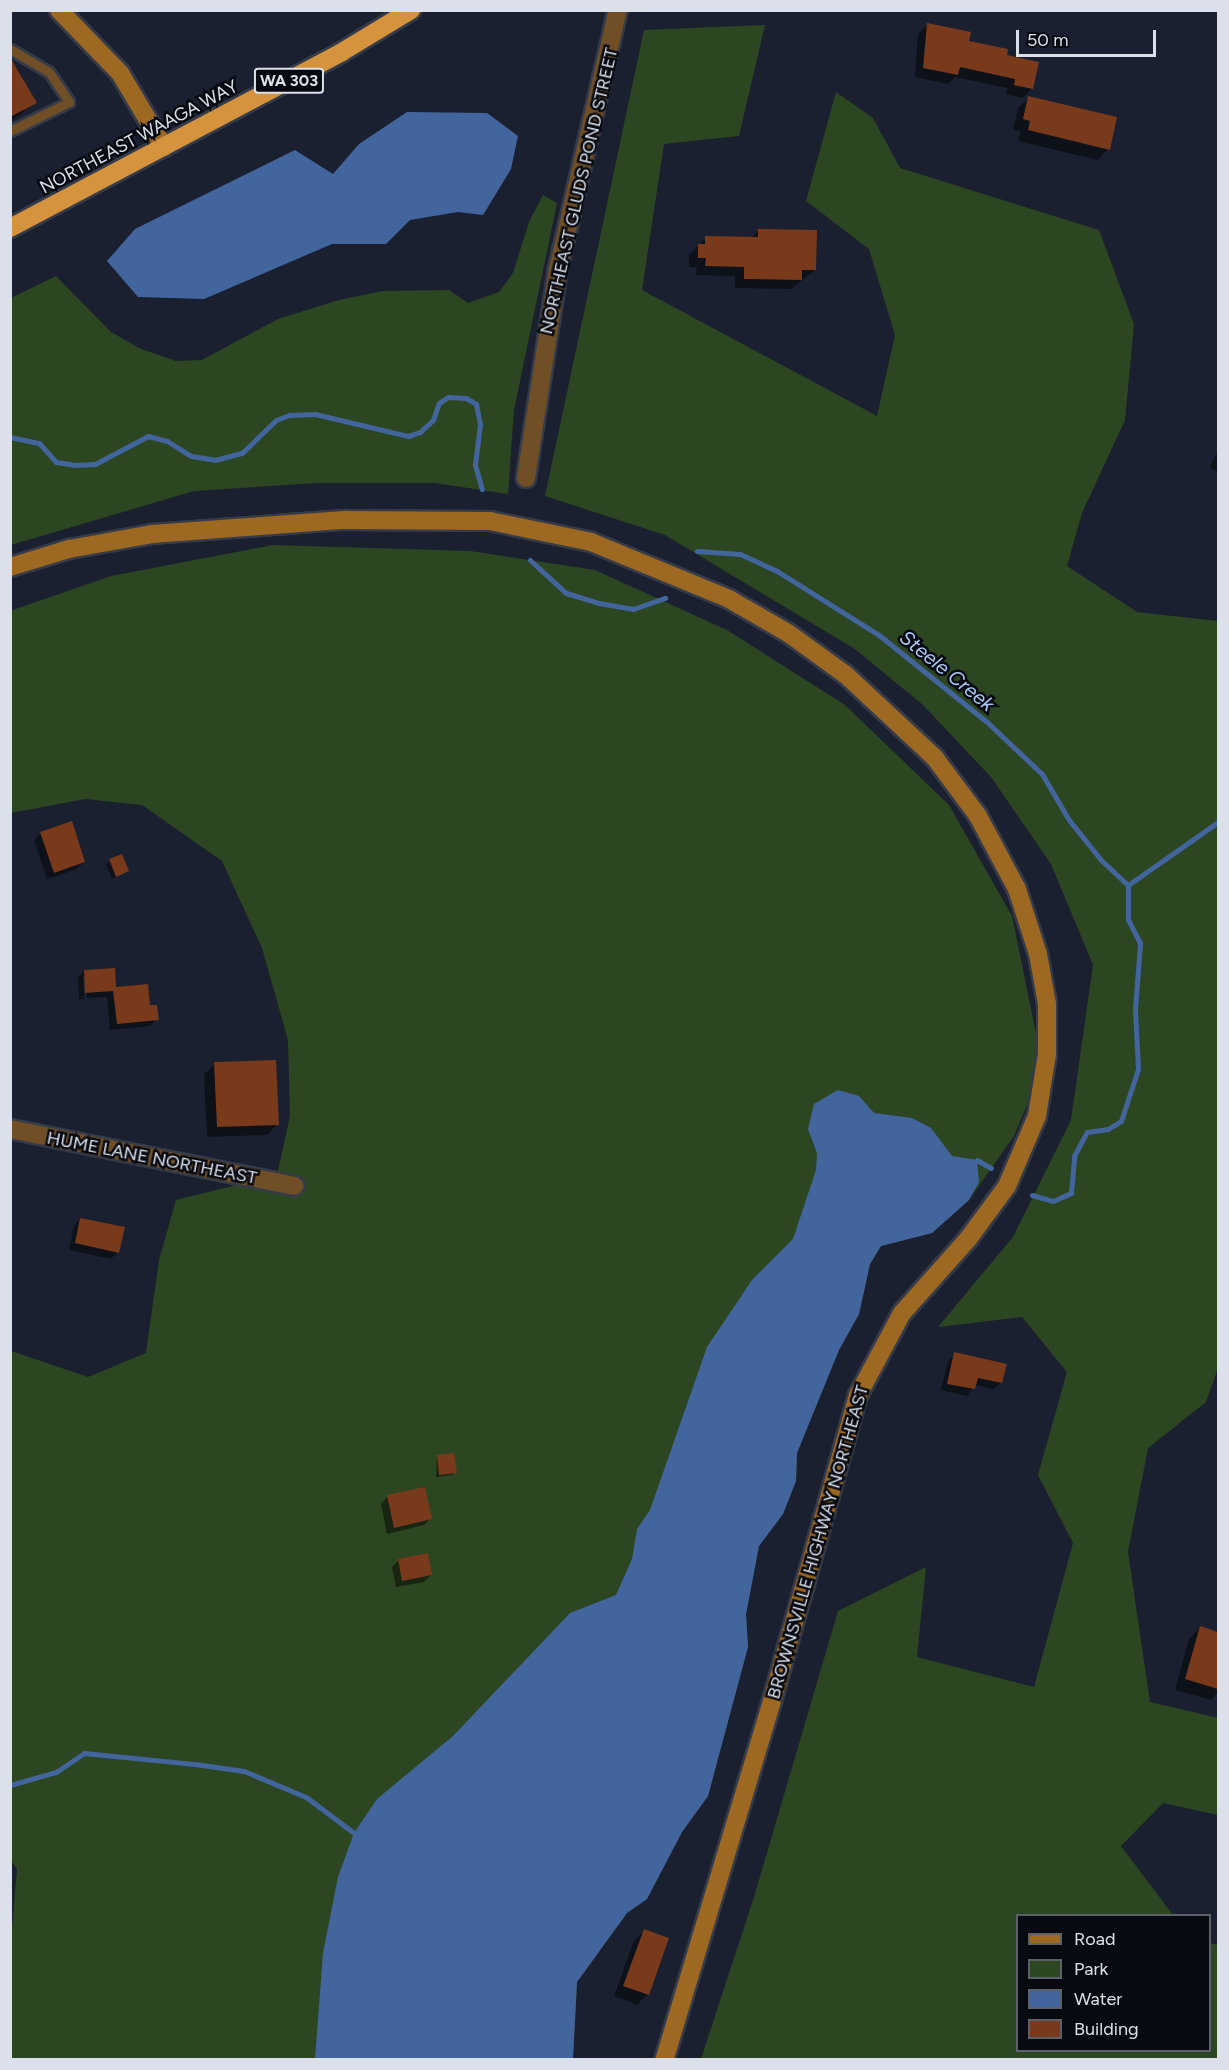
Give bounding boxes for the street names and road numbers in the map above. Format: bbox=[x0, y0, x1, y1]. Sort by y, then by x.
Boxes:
street label: NORTHEAST GLUDS POND STREET bbox=[536, 46, 622, 336]
road number: WA 303 bbox=[253, 68, 325, 94]
street label: NORTHEAST WAAGA WAY bbox=[36, 76, 242, 198]
street label: HUME LANE NORTHEAST bbox=[45, 1127, 259, 1189]
street label: BROWNSVILLE HIGHWAY NORTHEAST bbox=[763, 1383, 873, 1701]

